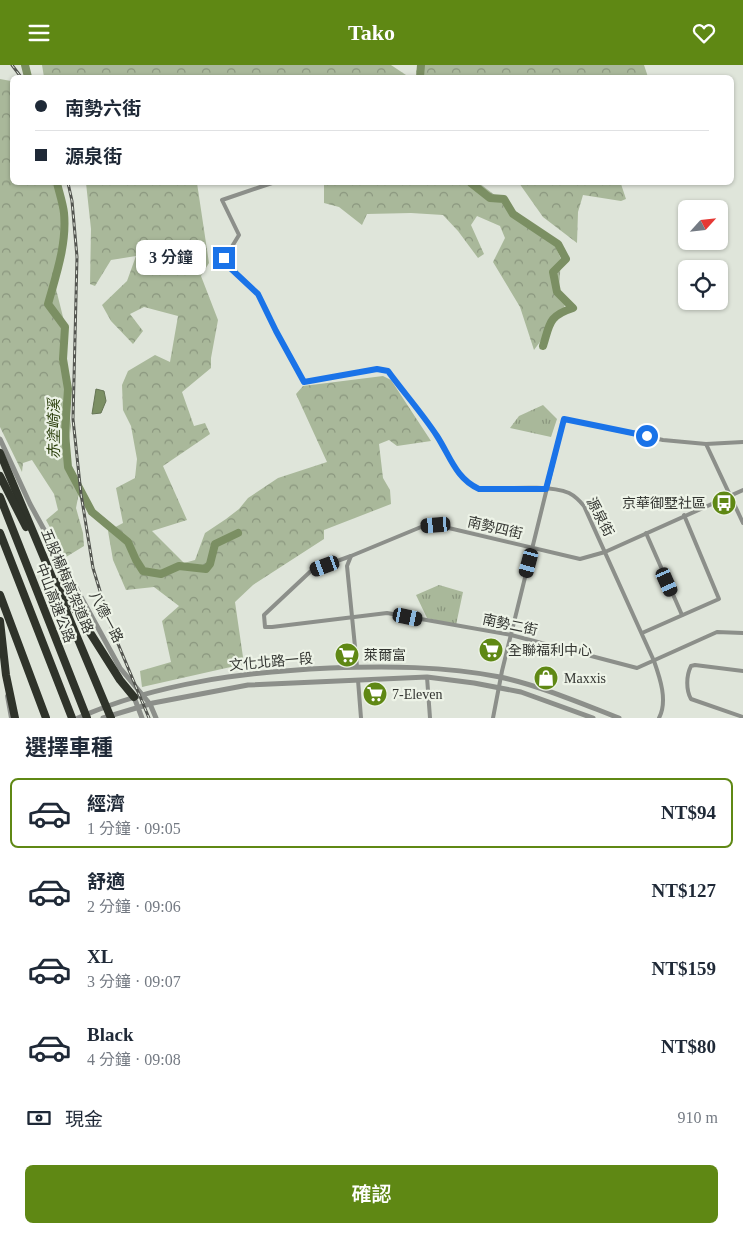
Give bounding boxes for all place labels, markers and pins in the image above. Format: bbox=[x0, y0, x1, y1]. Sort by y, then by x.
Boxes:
bus stop icon: 京華御墅社區 bbox=[711, 490, 737, 516]
place label: 京華御墅社區 bbox=[622, 496, 706, 511]
supermarket icon: 全聯福利中心 bbox=[478, 637, 504, 663]
supermarket icon: 萊爾富 bbox=[334, 642, 360, 668]
place label: 全聯福利中心 bbox=[508, 643, 592, 658]
place label: 萊爾富 bbox=[364, 648, 406, 663]
shop icon: Maxxis bbox=[533, 665, 559, 691]
place label: Maxxis bbox=[564, 671, 606, 686]
supermarket icon: 7-Eleven bbox=[362, 681, 388, 707]
place label: 7-Eleven bbox=[392, 687, 443, 702]

